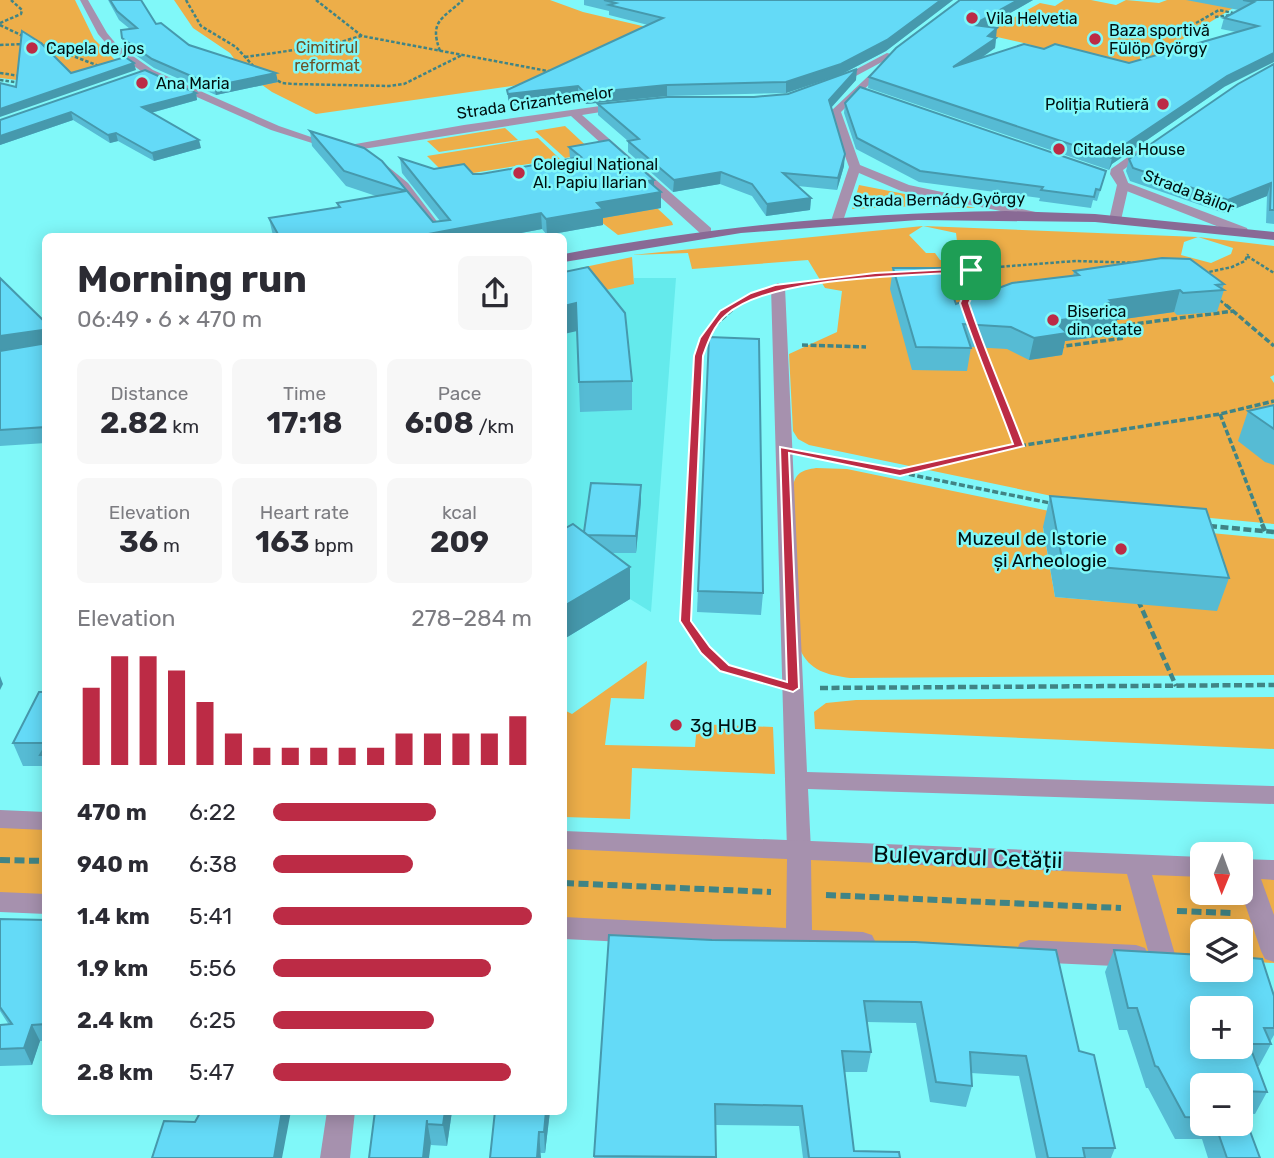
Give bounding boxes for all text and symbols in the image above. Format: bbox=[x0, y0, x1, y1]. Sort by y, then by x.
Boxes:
place label: Vila Helvetia bbox=[986, 9, 1078, 28]
marker: Vila Helvetia bbox=[964, 10, 980, 26]
place label: Baza sportivă Fülöp György bbox=[1109, 21, 1210, 58]
marker: Baza sportivă Fülöp György bbox=[1087, 31, 1103, 47]
park label: Cimitirul reformat bbox=[294, 38, 360, 75]
place label: Capela de jos bbox=[46, 39, 144, 58]
marker: Capela de jos bbox=[24, 40, 40, 56]
place label: Ana Maria bbox=[156, 74, 230, 93]
marker: Ana Maria bbox=[134, 75, 150, 91]
street label: Strada Crizantemelor bbox=[456, 82, 615, 123]
place label: Poliția Rutieră bbox=[1045, 95, 1149, 114]
marker: Poliția Rutieră bbox=[1155, 96, 1171, 112]
place label: Citadela House bbox=[1073, 140, 1185, 159]
marker: Citadela House bbox=[1051, 141, 1067, 157]
place label: Colegiul Național Al. Papiu Ilarian bbox=[533, 155, 658, 192]
marker: Colegiul Național Al. Papiu Ilarian bbox=[511, 165, 527, 181]
street label: Strada Băilor bbox=[1141, 165, 1237, 218]
street label: Strada Bernády György bbox=[853, 188, 1025, 211]
pin bbox=[941, 240, 1001, 300]
icon: arrive bbox=[952, 251, 990, 289]
text: Morning run bbox=[77, 256, 307, 302]
button: share bbox=[458, 256, 532, 330]
place label: Biserica din cetate bbox=[1067, 302, 1142, 339]
text: 06:49 · 6 × 470 m bbox=[77, 305, 262, 333]
marker: Biserica din cetate bbox=[1045, 312, 1061, 328]
text: Distance bbox=[111, 382, 188, 405]
text: Time bbox=[283, 382, 326, 405]
text: Pace bbox=[438, 382, 481, 405]
text: 2.82 bbox=[100, 405, 168, 441]
text: 17:18 bbox=[266, 405, 343, 441]
text: 6:08 bbox=[405, 405, 474, 441]
text: km bbox=[168, 415, 199, 438]
text: /km bbox=[474, 415, 514, 438]
text: Elevation bbox=[109, 501, 190, 524]
text: Heart rate bbox=[260, 501, 349, 524]
text: kcal bbox=[442, 501, 477, 524]
text: 36 bbox=[119, 524, 158, 560]
text: 163 bbox=[255, 524, 310, 560]
text: 209 bbox=[430, 524, 489, 560]
place label: Muzeul de Istorie și Arheologie bbox=[957, 527, 1107, 572]
text: m bbox=[158, 534, 180, 557]
text: bpm bbox=[310, 534, 354, 557]
marker: Muzeul de Istorie și Arheologie bbox=[1113, 541, 1129, 557]
text: Elevation bbox=[77, 604, 176, 632]
text: 278–284 m bbox=[411, 604, 532, 632]
place label: 3g HUB bbox=[690, 714, 757, 737]
marker: 3g HUB bbox=[668, 717, 684, 733]
text: 470 m bbox=[77, 798, 147, 826]
text: 6:22 bbox=[189, 798, 236, 826]
street label: Bulevardul Cetății bbox=[873, 840, 1063, 874]
north arrow bbox=[1190, 842, 1253, 905]
map controls bbox=[1190, 842, 1253, 1136]
text: 940 m bbox=[77, 850, 149, 878]
text: 6:38 bbox=[189, 850, 237, 878]
text: 1.4 km bbox=[77, 902, 150, 930]
text: 5:41 bbox=[189, 902, 232, 930]
button: layers bbox=[1190, 919, 1253, 982]
text: 1.9 km bbox=[77, 954, 148, 982]
text: 5:56 bbox=[189, 954, 236, 982]
button: + bbox=[1190, 996, 1253, 1059]
text: 2.4 km bbox=[77, 1006, 153, 1034]
text: 6:25 bbox=[189, 1006, 236, 1034]
text: 2.8 km bbox=[77, 1058, 153, 1086]
text: 5:47 bbox=[189, 1058, 234, 1086]
button: − bbox=[1190, 1073, 1253, 1136]

